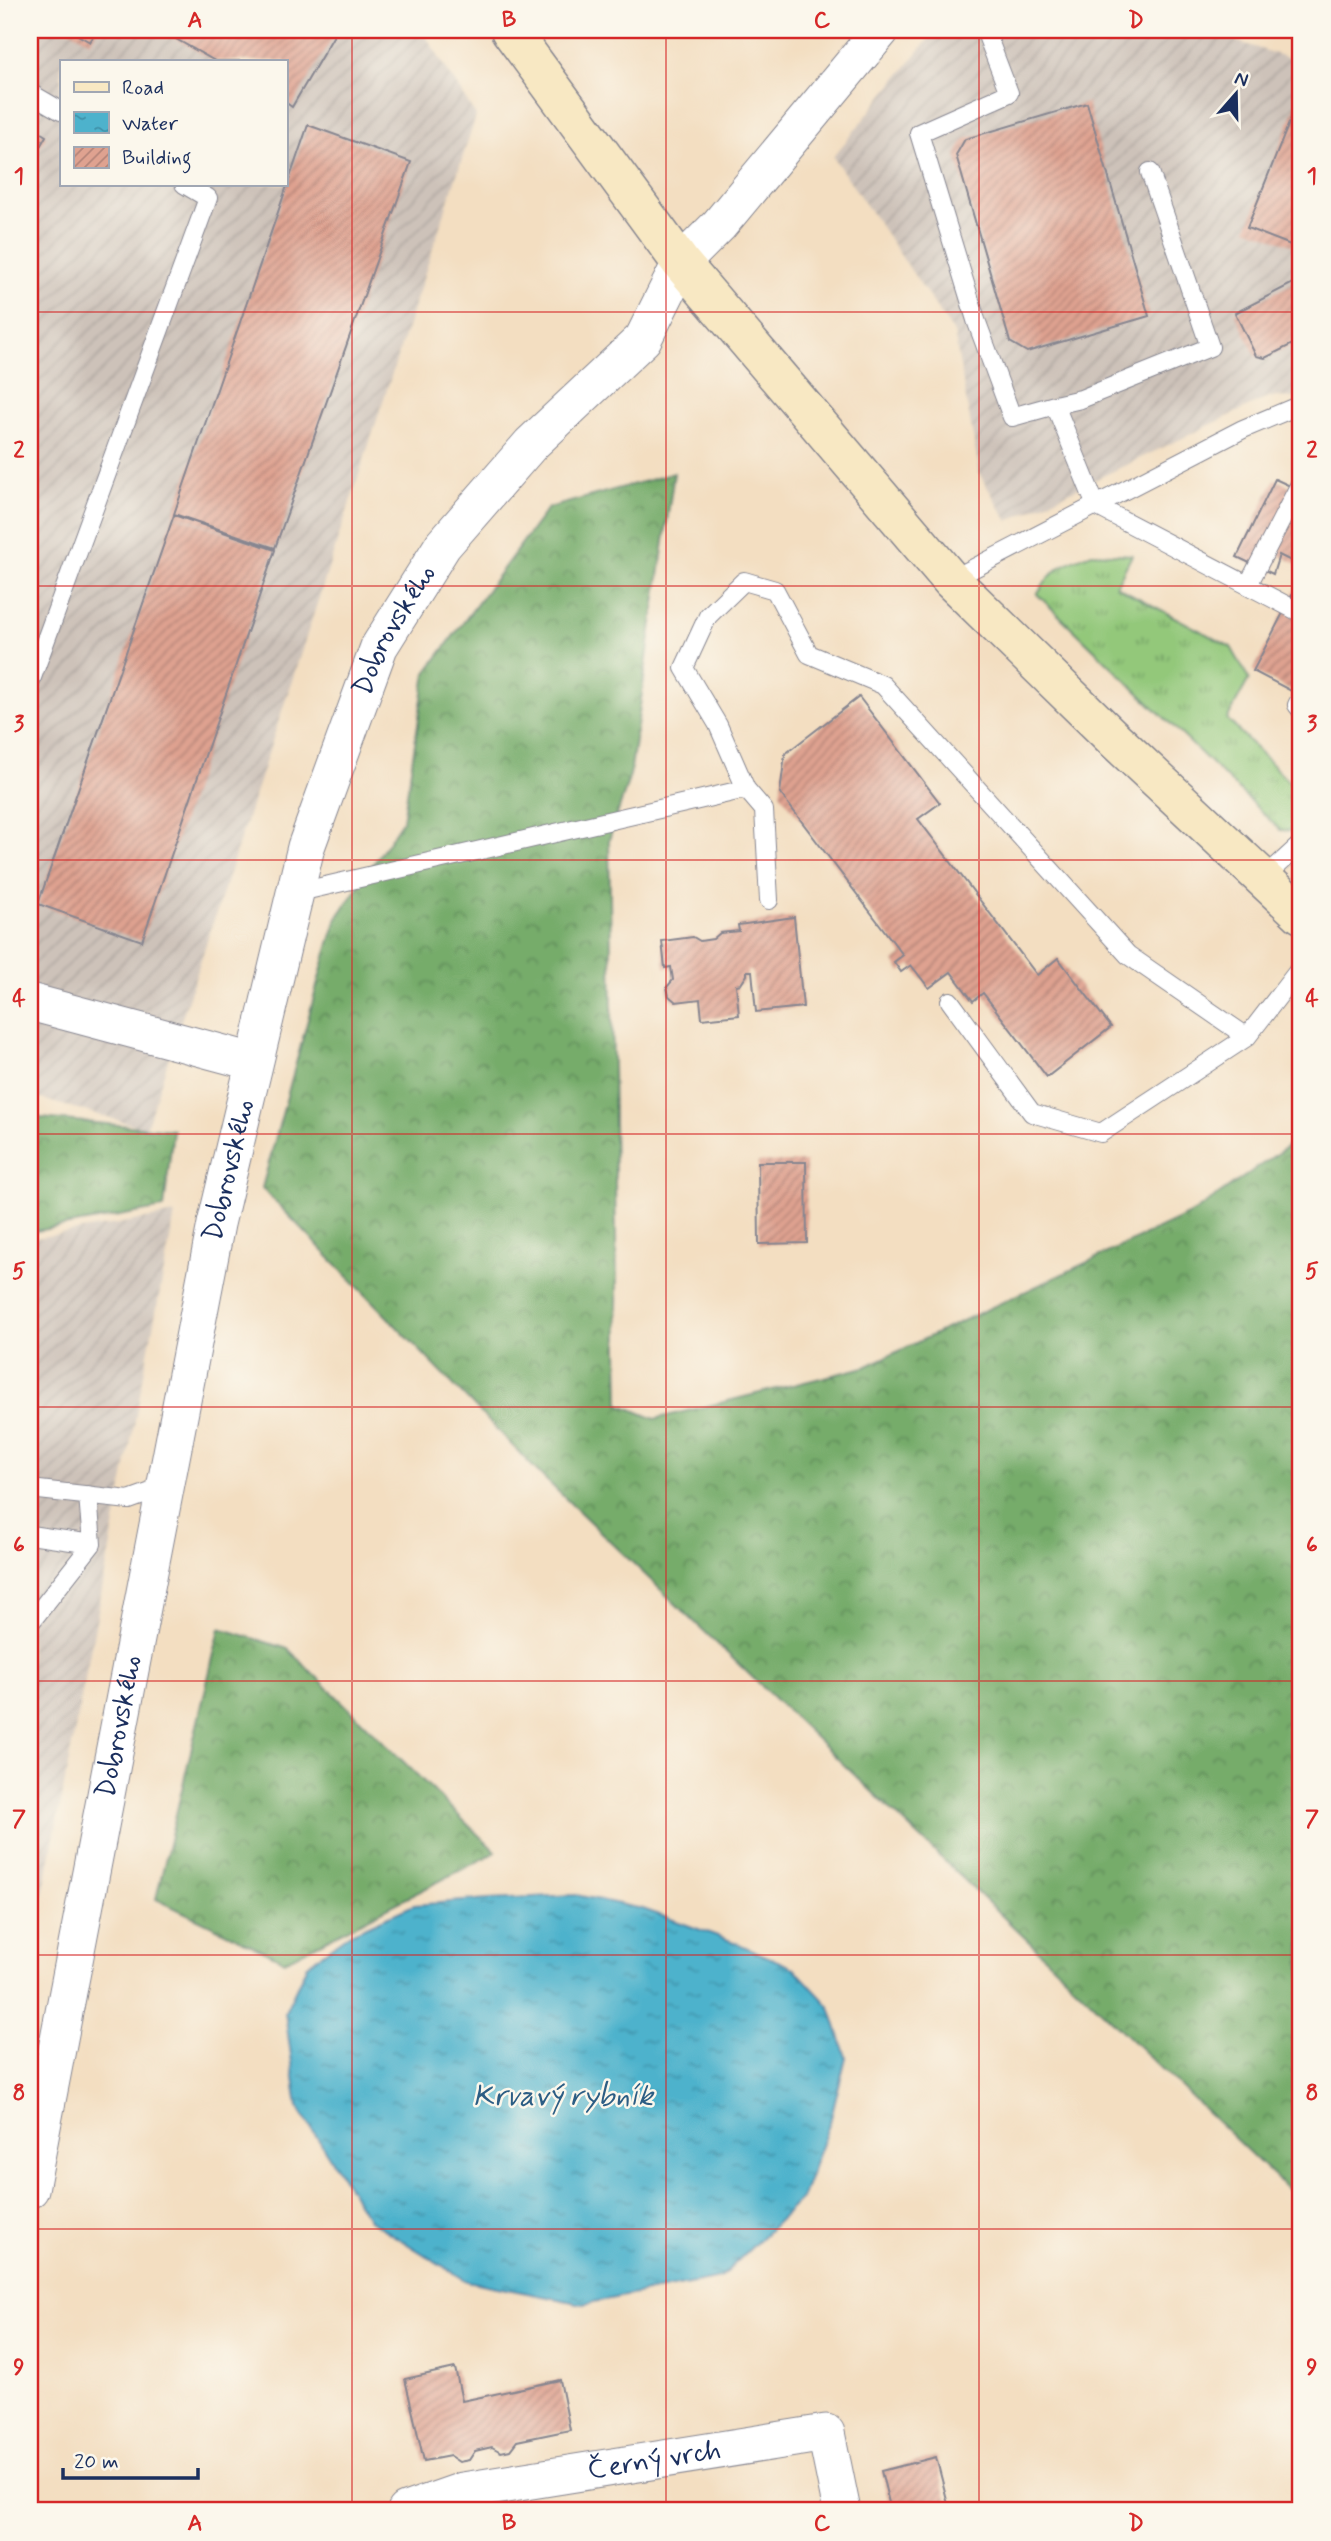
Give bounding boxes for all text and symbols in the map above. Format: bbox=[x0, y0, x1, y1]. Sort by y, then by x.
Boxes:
text: A bbox=[187, 6, 203, 36]
text: B bbox=[502, 6, 517, 36]
text: C bbox=[814, 6, 831, 36]
text: D bbox=[1128, 6, 1144, 36]
legend bbox=[60, 60, 287, 186]
north arrow bbox=[1202, 60, 1272, 130]
text: N bbox=[1231, 66, 1252, 93]
text: Road bbox=[122, 74, 164, 102]
text: Water bbox=[122, 110, 178, 138]
text: Building bbox=[122, 144, 192, 174]
text: 1 bbox=[14, 162, 24, 192]
text: 1 bbox=[1307, 162, 1317, 192]
text: 2 bbox=[13, 436, 25, 466]
text: 2 bbox=[1306, 436, 1318, 466]
street label: Dobrovského bbox=[344, 558, 445, 701]
text: 3 bbox=[14, 710, 25, 740]
text: 3 bbox=[1307, 710, 1318, 740]
text: 4 bbox=[12, 984, 26, 1014]
text: 4 bbox=[1305, 984, 1319, 1014]
street label: Dobrovského bbox=[195, 1096, 264, 1244]
text: 5 bbox=[12, 1257, 26, 1287]
text: 5 bbox=[1305, 1257, 1319, 1287]
text: 6 bbox=[13, 1531, 25, 1561]
text: 6 bbox=[1306, 1531, 1318, 1561]
street label: Dobrovského bbox=[87, 1652, 151, 1801]
text: 7 bbox=[12, 1805, 26, 1835]
text: 7 bbox=[1305, 1805, 1319, 1835]
water label: Krvavý rybník bbox=[473, 2077, 655, 2116]
text: 8 bbox=[13, 2079, 25, 2109]
text: 8 bbox=[1306, 2079, 1318, 2109]
text: 9 bbox=[13, 2353, 25, 2383]
text: 9 bbox=[1306, 2353, 1318, 2383]
street label: Černý vrch bbox=[585, 2432, 723, 2489]
scale bar bbox=[63, 2436, 198, 2480]
text: 20 m bbox=[74, 2448, 119, 2476]
text: A bbox=[187, 2509, 203, 2539]
text: B bbox=[502, 2509, 517, 2539]
text: C bbox=[814, 2509, 831, 2539]
text: D bbox=[1128, 2509, 1144, 2539]

